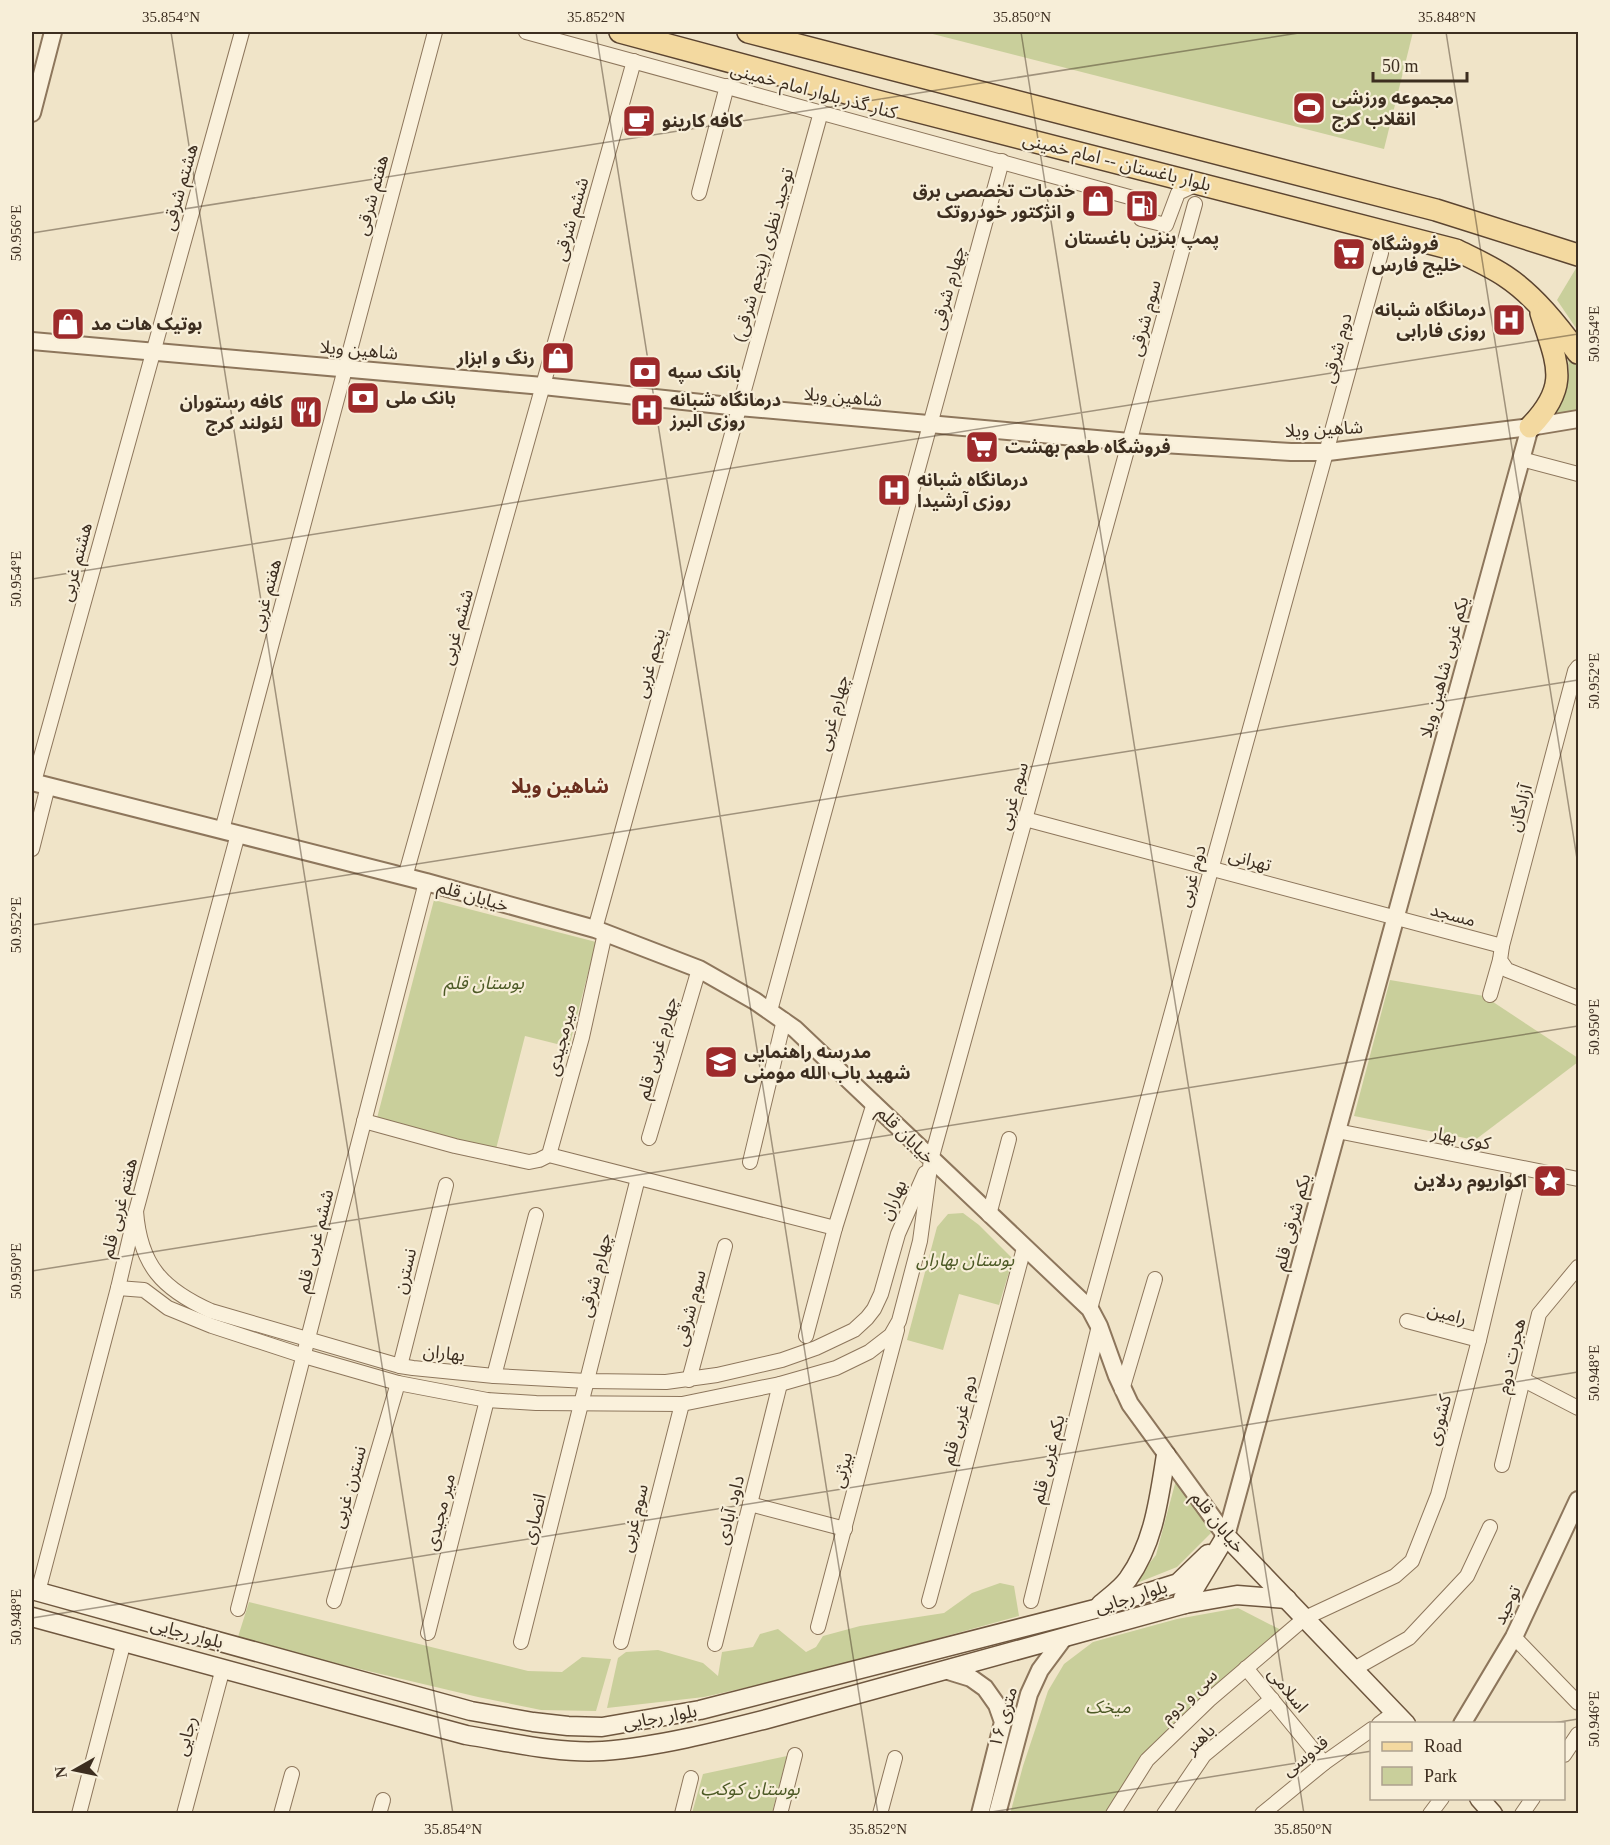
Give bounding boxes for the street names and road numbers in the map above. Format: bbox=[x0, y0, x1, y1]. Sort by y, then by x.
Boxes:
street label: کنار گذر بلوار امام خمینی bbox=[728, 59, 900, 127]
street label: بلوار باغستان -- امام خمینی bbox=[1020, 129, 1213, 199]
street label: هشتم شرقی bbox=[158, 141, 205, 233]
street label: هفتم شرقی bbox=[352, 153, 395, 238]
street label: توحید نظری (پنجم شرقی) bbox=[729, 166, 800, 345]
street label: ششم شرقی bbox=[550, 175, 595, 264]
street label: چهارم شرقی bbox=[927, 244, 973, 333]
street label: سوم شرقی bbox=[1125, 278, 1169, 359]
street label: دوم شرقی bbox=[1318, 311, 1360, 386]
street label: شاهین ویلا bbox=[319, 337, 399, 364]
street label: شاهین ویلا bbox=[803, 384, 883, 411]
street label: شاهین ویلا bbox=[1284, 417, 1364, 442]
street label: هشتم غربی bbox=[56, 520, 99, 604]
street label: هفتم غربی bbox=[247, 557, 288, 634]
street label: ششم غربی bbox=[437, 587, 480, 668]
street label: یکم غربی شاهین ویلا bbox=[1415, 594, 1475, 741]
street label: پنجم غربی bbox=[631, 626, 672, 701]
street label: چهارم غربی bbox=[813, 673, 857, 754]
street label: سوم غربی bbox=[994, 760, 1036, 833]
street label: آزادگان bbox=[1504, 781, 1537, 834]
street label: دوم غربی bbox=[1174, 843, 1214, 910]
street label: تهرانی bbox=[1226, 845, 1274, 876]
street label: خیابان قلم bbox=[434, 876, 511, 919]
street label: مسجد bbox=[1428, 899, 1478, 931]
street label: چهارم غربی قلم bbox=[633, 994, 685, 1103]
street label: میرمجیدی bbox=[542, 1002, 581, 1078]
street label: خیابان قلم bbox=[871, 1102, 939, 1170]
street label: کوی بهار bbox=[1429, 1122, 1493, 1155]
street label: هفتم غربی قلم bbox=[97, 1156, 144, 1261]
street label: یکم شرقی قلم bbox=[1270, 1172, 1317, 1273]
street label: بهاران bbox=[875, 1177, 912, 1224]
street label: ششم غربی قلم bbox=[292, 1187, 340, 1295]
street label: چهارم شرقی bbox=[575, 1231, 619, 1320]
street label: نسترن bbox=[390, 1246, 421, 1296]
street label: سوم شرقی bbox=[670, 1268, 714, 1349]
street label: رامین bbox=[1425, 1299, 1469, 1330]
street label: هجرت دوم bbox=[1493, 1316, 1533, 1396]
street label: بهاران bbox=[422, 1341, 466, 1366]
street label: دوم غربی قلم bbox=[937, 1373, 984, 1468]
street label: کشوری bbox=[1423, 1392, 1456, 1448]
street label: یکم غربی قلم bbox=[1027, 1412, 1072, 1506]
street label: نسترن غربی bbox=[328, 1444, 371, 1531]
street label: بیژنی bbox=[828, 1450, 857, 1490]
street label: میر مجیدی bbox=[421, 1471, 460, 1553]
street label: داود آبادی bbox=[712, 1473, 749, 1547]
street label: سوم غربی bbox=[616, 1482, 656, 1555]
street label: خیابان قلم bbox=[1185, 1487, 1249, 1559]
street label: انصاری bbox=[518, 1491, 551, 1547]
street label: بلوار رجایی bbox=[1092, 1577, 1170, 1618]
street label: توحید bbox=[1489, 1582, 1526, 1628]
street label: بلوار رجایی bbox=[148, 1614, 226, 1653]
street label: اسلامی bbox=[1263, 1664, 1312, 1717]
street label: سی و دوم bbox=[1157, 1665, 1224, 1730]
street label: ۱۶ متری bbox=[985, 1684, 1022, 1750]
street label: بلوار رجایی bbox=[622, 1701, 699, 1734]
street label: رجایی bbox=[171, 1714, 202, 1758]
street label: باهنر bbox=[1180, 1720, 1220, 1759]
street label: قدوسی bbox=[1278, 1732, 1333, 1781]

